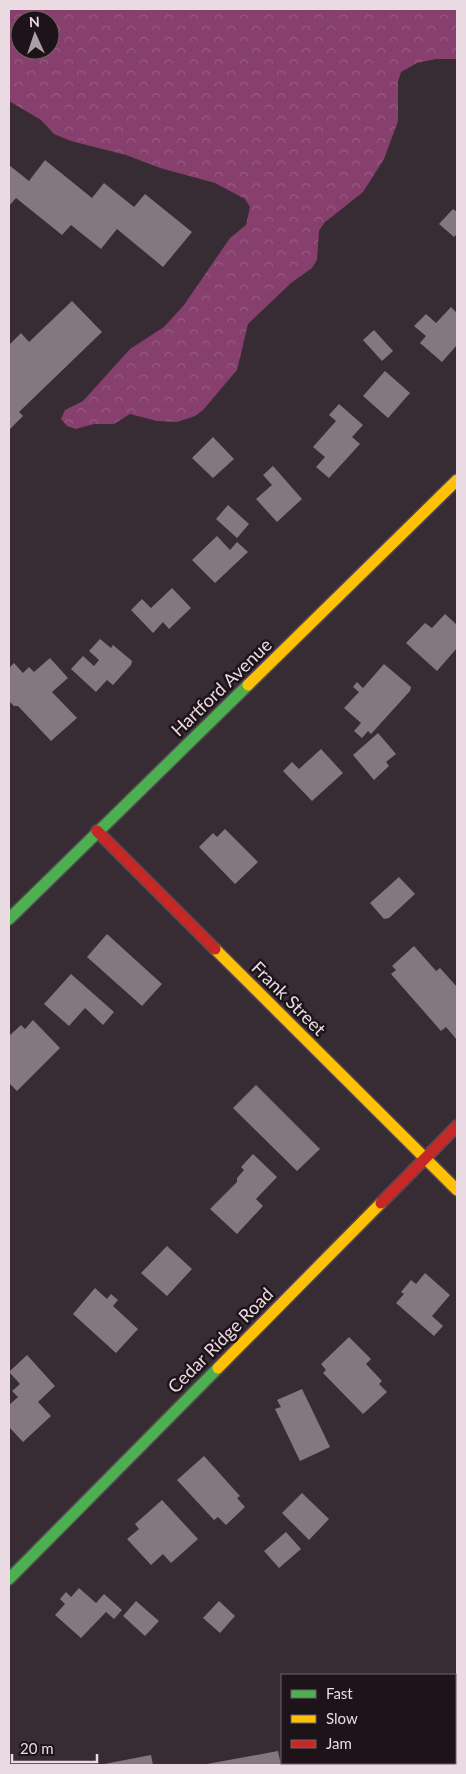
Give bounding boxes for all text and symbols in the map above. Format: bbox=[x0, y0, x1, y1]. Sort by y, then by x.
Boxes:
north arrow bbox=[10, 10, 60, 60]
text: N bbox=[28, 13, 40, 30]
street label: Hartford Avenue bbox=[166, 634, 276, 740]
street label: Frank Street bbox=[247, 956, 331, 1040]
street label: Cedar Ridge Road bbox=[163, 1283, 277, 1397]
legend bbox=[281, 1674, 456, 1764]
text: Fast bbox=[326, 1684, 353, 1702]
text: Slow bbox=[326, 1709, 358, 1727]
scale bar bbox=[12, 1732, 98, 1764]
text: Jam bbox=[326, 1734, 352, 1752]
text: 20 m bbox=[20, 1739, 54, 1757]

